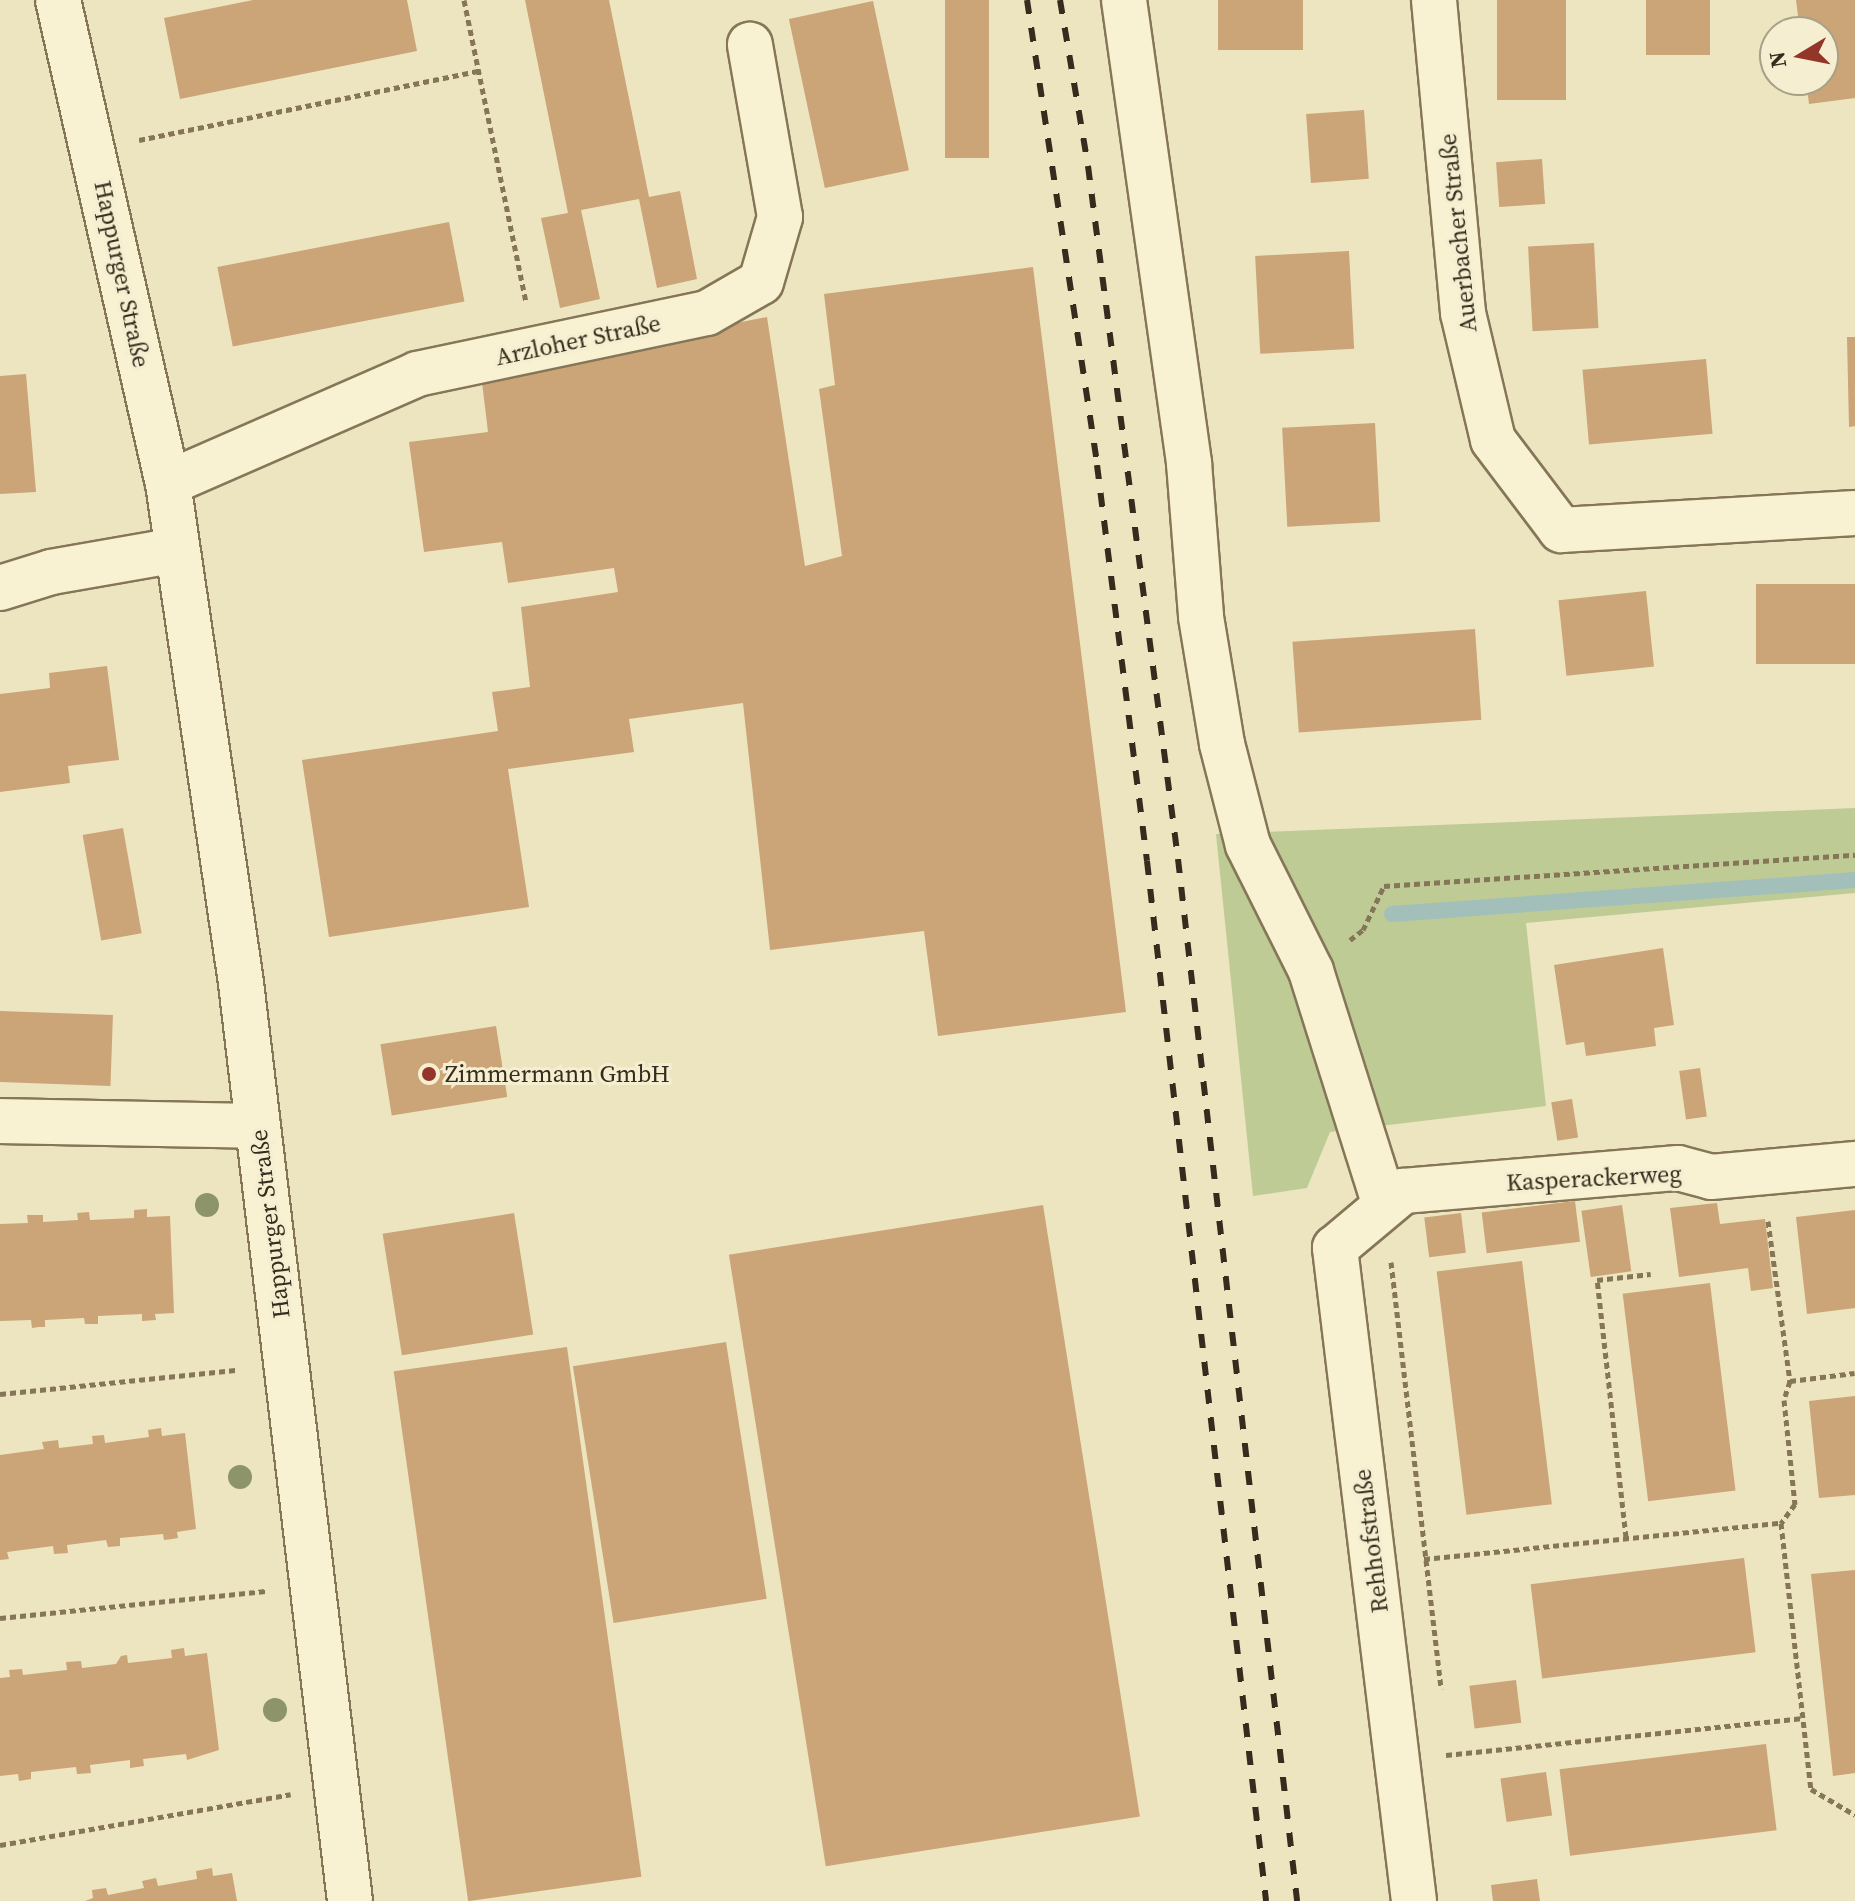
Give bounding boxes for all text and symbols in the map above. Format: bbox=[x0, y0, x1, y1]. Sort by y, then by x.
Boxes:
north arrow bbox=[1759, 16, 1839, 96]
text: N bbox=[1761, 49, 1793, 70]
street label: Auerbacher Straße bbox=[1433, 132, 1483, 334]
street label: Happurger Straße bbox=[88, 178, 156, 370]
street label: Arzloher Straße bbox=[493, 308, 663, 372]
place label: Zimmermann GmbH bbox=[445, 1060, 670, 1088]
marker: Zimmermann GmbH bbox=[420, 1065, 438, 1083]
street label: Happurger Straße bbox=[244, 1128, 296, 1320]
street label: Kasperackerweg bbox=[1505, 1159, 1683, 1197]
street label: Rehhofstraße bbox=[1348, 1467, 1394, 1615]

